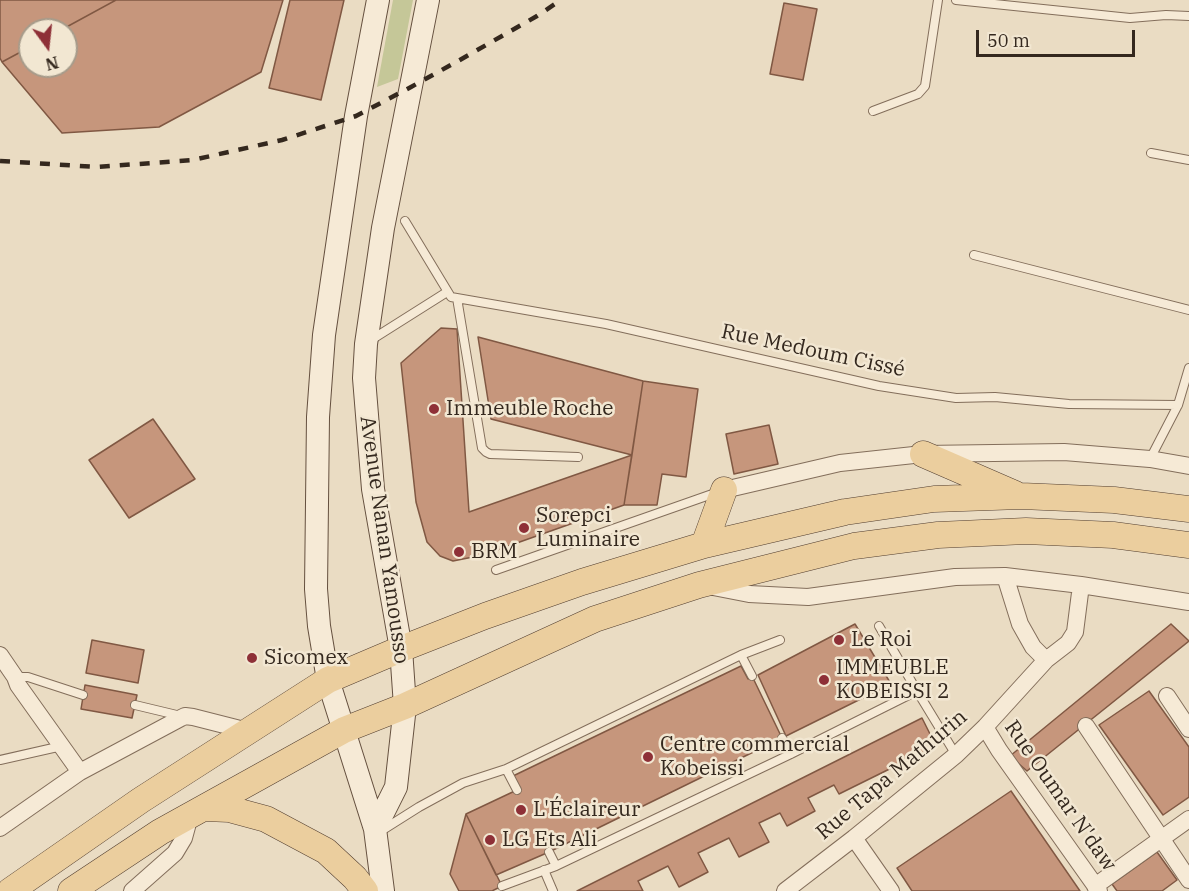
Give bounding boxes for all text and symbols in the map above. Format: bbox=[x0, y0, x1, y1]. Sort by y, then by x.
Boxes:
north arrow bbox=[18, 18, 78, 78]
scale bar bbox=[979, 18, 1138, 56]
text: 50 m bbox=[987, 29, 1030, 52]
text: N bbox=[43, 52, 61, 75]
street label: Rue Medoum Cissé bbox=[719, 319, 907, 383]
place label: Immeuble Roche bbox=[446, 396, 614, 422]
marker: Immeuble Roche bbox=[427, 402, 441, 416]
street label: Avenue Nanan Yamousso bbox=[354, 414, 414, 666]
place label: Sorepci Luminaire bbox=[536, 503, 640, 553]
marker: Sorepci Luminaire bbox=[517, 521, 531, 535]
place label: BRM bbox=[471, 539, 517, 565]
marker: BRM bbox=[452, 545, 466, 559]
place label: Le Roi bbox=[851, 627, 912, 653]
marker: Le Roi bbox=[832, 633, 846, 647]
place label: Sicomex bbox=[264, 645, 348, 671]
marker: Sicomex bbox=[245, 651, 259, 665]
place label: IMMEUBLE KOBEISSI 2 bbox=[836, 655, 949, 705]
marker: IMMEUBLE KOBEISSI 2 bbox=[817, 673, 831, 687]
street label: Rue Tapa Mathurin bbox=[811, 705, 973, 845]
street label: Rue Oumar N'daw bbox=[999, 716, 1121, 876]
place label: Centre commercial Kobeissi bbox=[660, 732, 849, 782]
marker: Centre commercial Kobeissi bbox=[641, 750, 655, 764]
place label: L'Éclaireur bbox=[533, 797, 640, 823]
marker: L'Éclaireur bbox=[514, 803, 528, 817]
place label: LG Ets Ali bbox=[502, 827, 597, 853]
marker: LG Ets Ali bbox=[483, 833, 497, 847]

